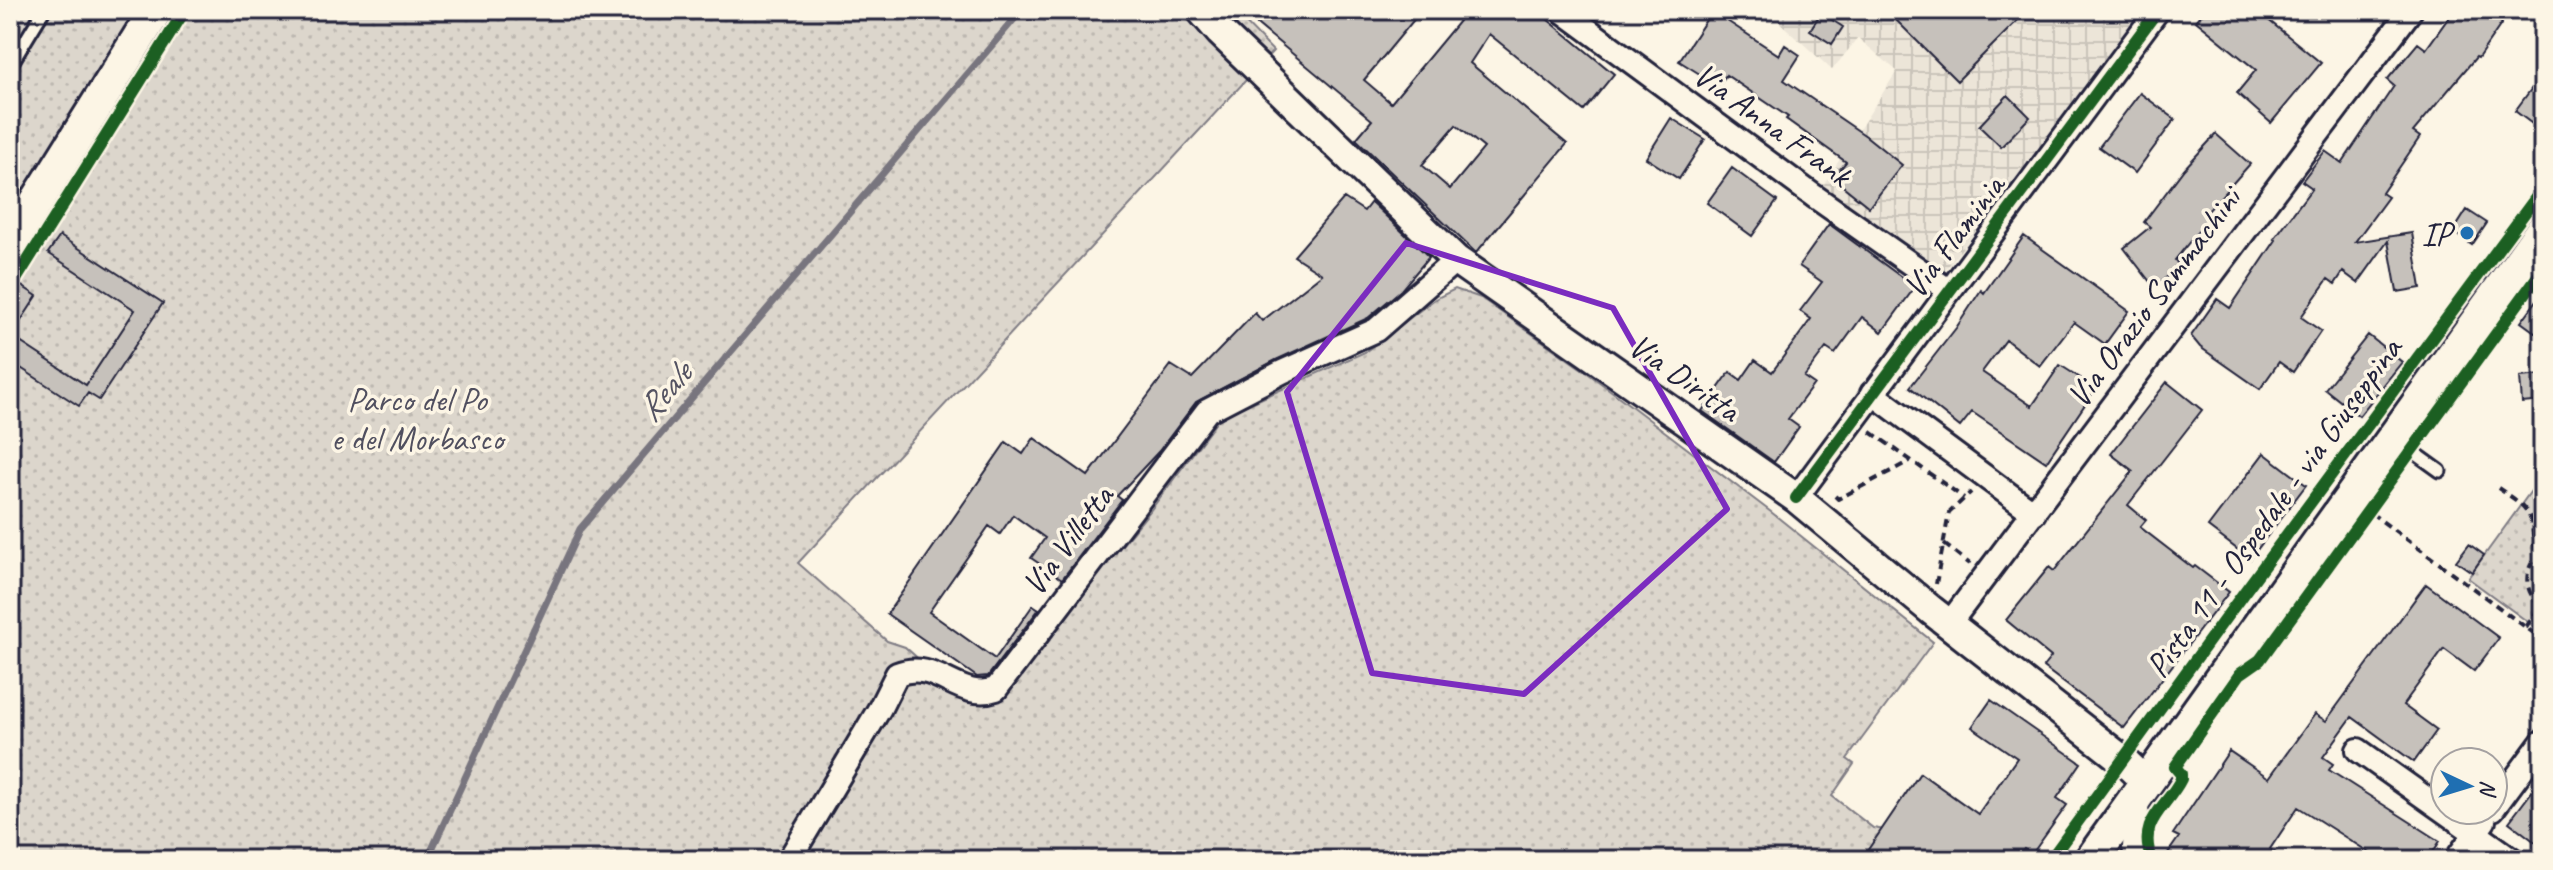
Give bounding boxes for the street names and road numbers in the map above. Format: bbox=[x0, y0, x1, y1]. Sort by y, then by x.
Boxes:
street label: Via Anna Frank bbox=[1685, 53, 1862, 198]
street label: Via Flaminia bbox=[1893, 164, 2015, 306]
street label: Via Orazio Sammachini bbox=[2057, 175, 2253, 416]
street label: Via Diritta bbox=[1621, 324, 1751, 432]
street label: Pista 11 - Ospedale - via Giuseppina bbox=[2136, 327, 2412, 686]
street label: Via Villetta bbox=[1012, 475, 1124, 604]

